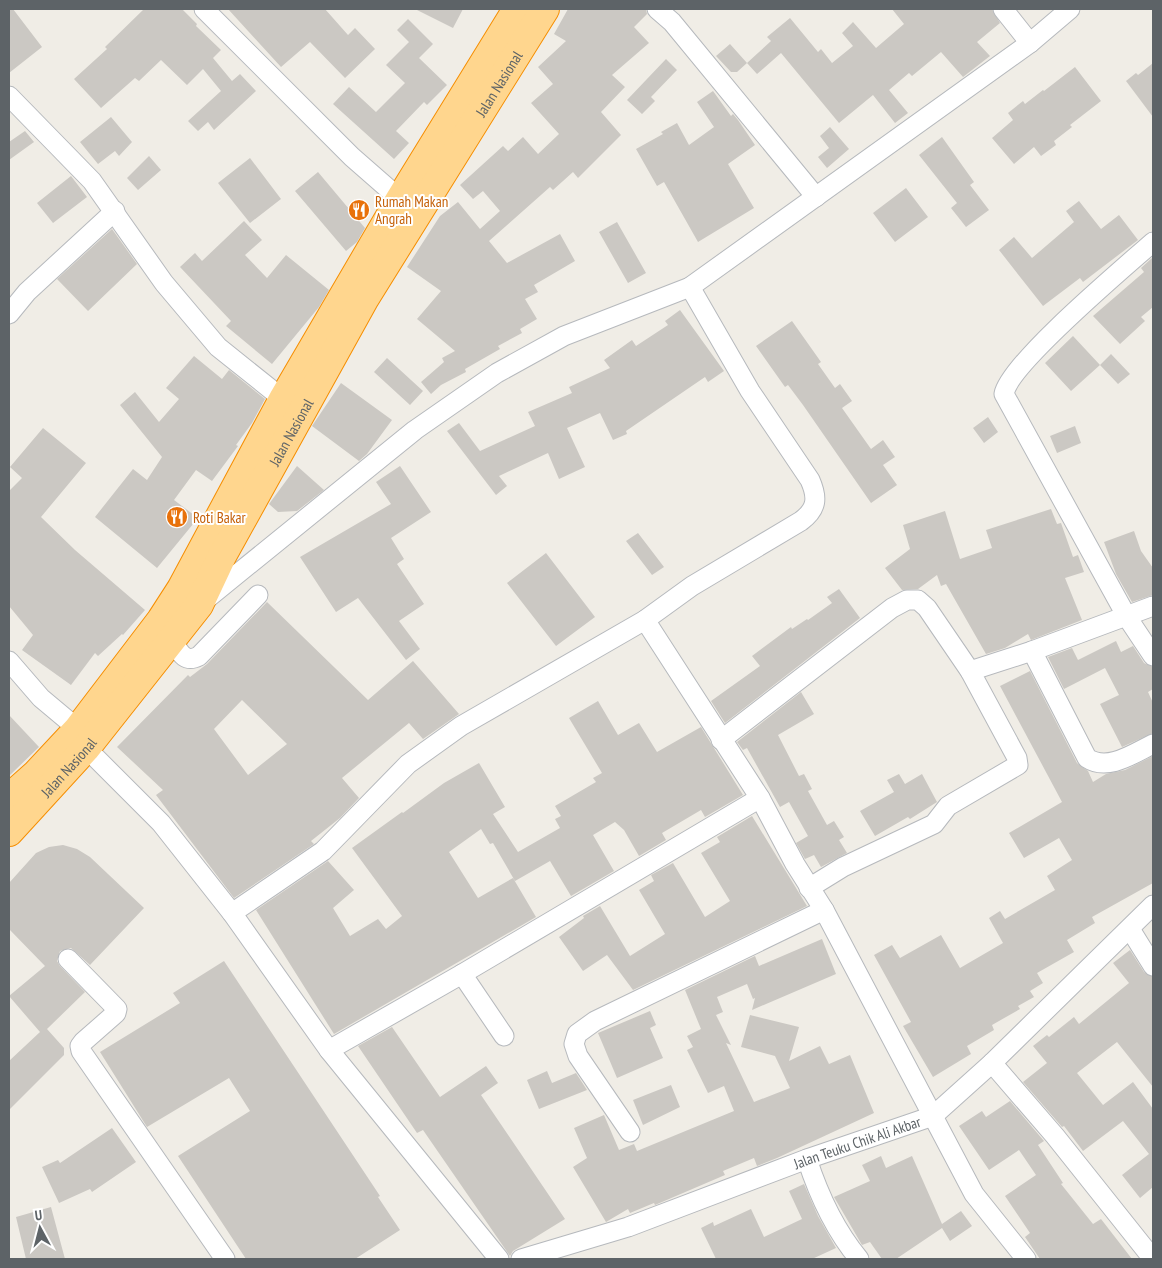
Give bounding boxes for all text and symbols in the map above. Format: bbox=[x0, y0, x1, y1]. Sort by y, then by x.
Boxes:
street label: Jalan Nasional bbox=[470, 47, 526, 121]
place label: Rumah Makan Angrah bbox=[375, 192, 448, 228]
restaurant icon: Rumah Makan Angrah bbox=[347, 198, 371, 222]
street label: Jalan Nasional bbox=[264, 395, 317, 470]
restaurant icon: Roti Bakar bbox=[165, 505, 189, 529]
place label: Roti Bakar bbox=[193, 508, 247, 527]
street label: Jalan Nasional bbox=[36, 733, 101, 802]
street label: Jalan Teuku Chik Ali Akbar bbox=[790, 1111, 924, 1173]
north arrow bbox=[15, 1203, 65, 1253]
text: U bbox=[34, 1206, 43, 1224]

